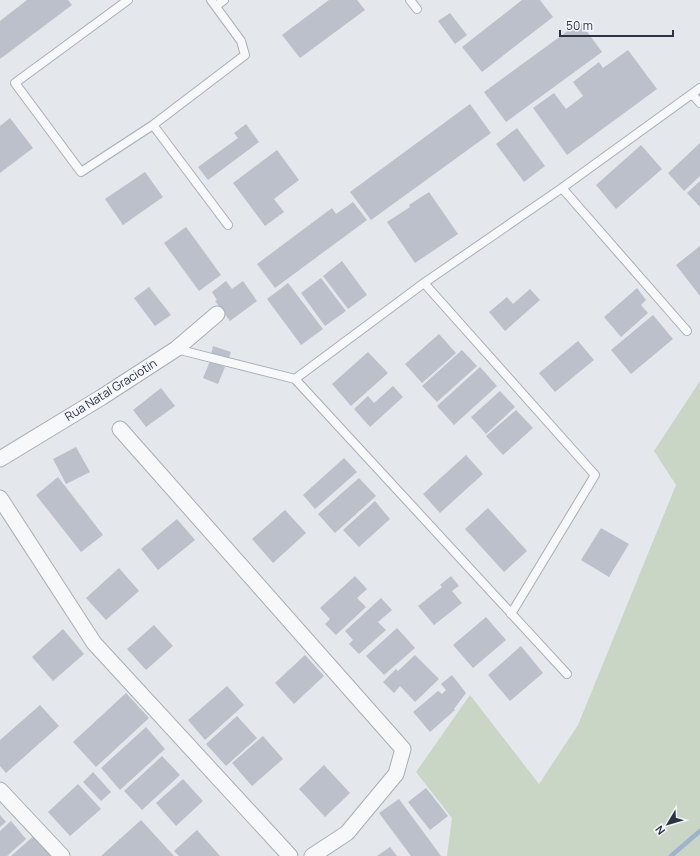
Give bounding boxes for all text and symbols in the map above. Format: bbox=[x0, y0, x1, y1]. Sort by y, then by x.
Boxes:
scale bar bbox=[560, 12, 673, 38]
text: 50 m bbox=[566, 17, 593, 34]
street label: Rua Natal Graciotin bbox=[61, 354, 160, 425]
north arrow bbox=[648, 804, 688, 844]
text: N bbox=[651, 823, 668, 838]

